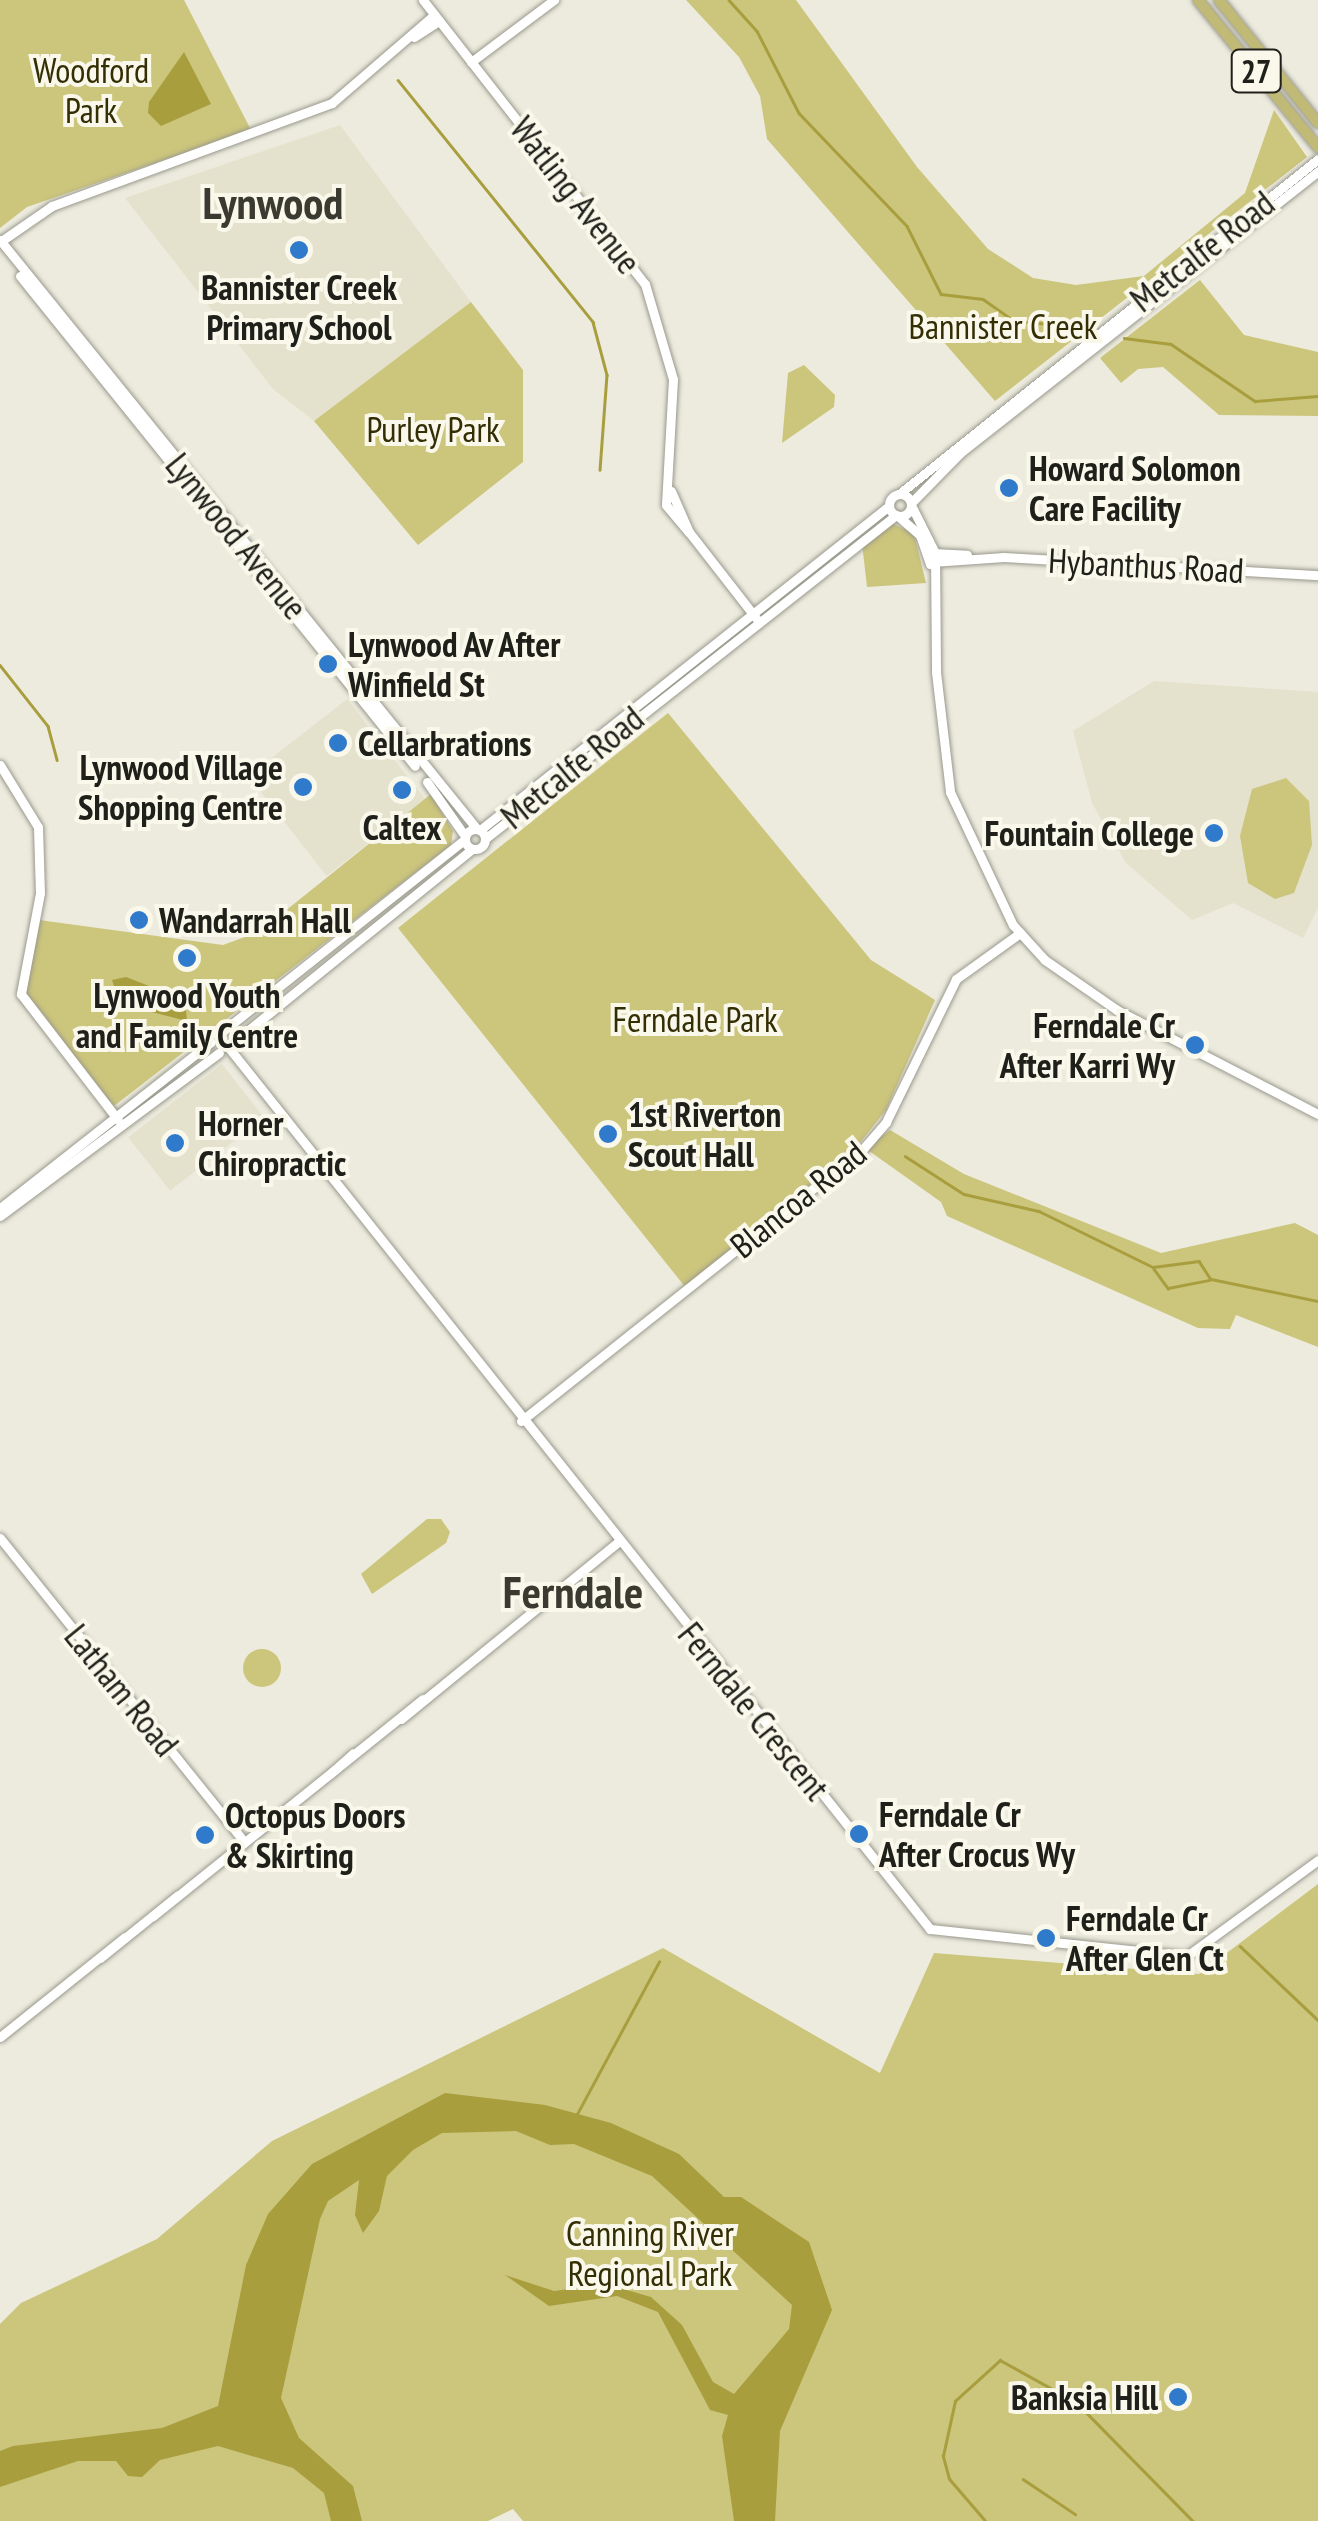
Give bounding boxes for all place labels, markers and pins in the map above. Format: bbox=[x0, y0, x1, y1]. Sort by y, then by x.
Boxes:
marker: Bannister Creek Primary School bbox=[288, 239, 310, 261]
place label: Bannister Creek Primary School bbox=[201, 266, 397, 348]
place label: Howard Solomon Care Facility bbox=[1029, 447, 1241, 529]
marker: Howard Solomon Care Facility bbox=[998, 477, 1020, 499]
place label: Lynwood Av After Winfield St bbox=[348, 623, 564, 705]
marker: Lynwood Av After Winfield St bbox=[317, 653, 339, 675]
place label: Cellarbrations bbox=[358, 722, 531, 764]
marker: Cellarbrations bbox=[327, 732, 349, 754]
place label: Lynwood Village Shopping Centre bbox=[78, 746, 283, 828]
marker: Lynwood Village Shopping Centre bbox=[292, 776, 314, 798]
marker: Caltex bbox=[391, 779, 413, 801]
place label: Caltex bbox=[363, 806, 441, 848]
place label: Fountain College bbox=[984, 812, 1194, 854]
marker: Fountain College bbox=[1203, 822, 1225, 844]
place label: Wandarrah Hall bbox=[159, 899, 351, 941]
marker: Wandarrah Hall bbox=[128, 909, 150, 931]
marker: Lynwood Youth and Family Centre bbox=[176, 947, 198, 969]
place label: Lynwood Youth and Family Centre bbox=[75, 974, 299, 1056]
place label: Ferndale Cr After Karri Wy bbox=[999, 1004, 1175, 1086]
marker: Ferndale Cr After Karri Wy bbox=[1184, 1034, 1206, 1056]
place label: 1st Riverton Scout Hall bbox=[628, 1093, 781, 1175]
place label: Horner Chiropractic bbox=[198, 1102, 346, 1184]
marker: 1st Riverton Scout Hall bbox=[597, 1123, 619, 1145]
marker: Horner Chiropractic bbox=[162, 1130, 188, 1156]
place label: Ferndale Cr After Crocus Wy bbox=[879, 1793, 1076, 1875]
place label: Octopus Doors & Skirting bbox=[225, 1794, 405, 1876]
marker: Ferndale Cr After Crocus Wy bbox=[848, 1823, 870, 1845]
marker: Octopus Doors & Skirting bbox=[194, 1824, 216, 1846]
place label: Ferndale Cr After Glen Ct bbox=[1066, 1897, 1224, 1979]
marker: Ferndale Cr After Glen Ct bbox=[1035, 1927, 1057, 1949]
place label: Banksia Hill bbox=[1011, 2376, 1158, 2418]
marker: Banksia Hill bbox=[1167, 2386, 1189, 2408]

